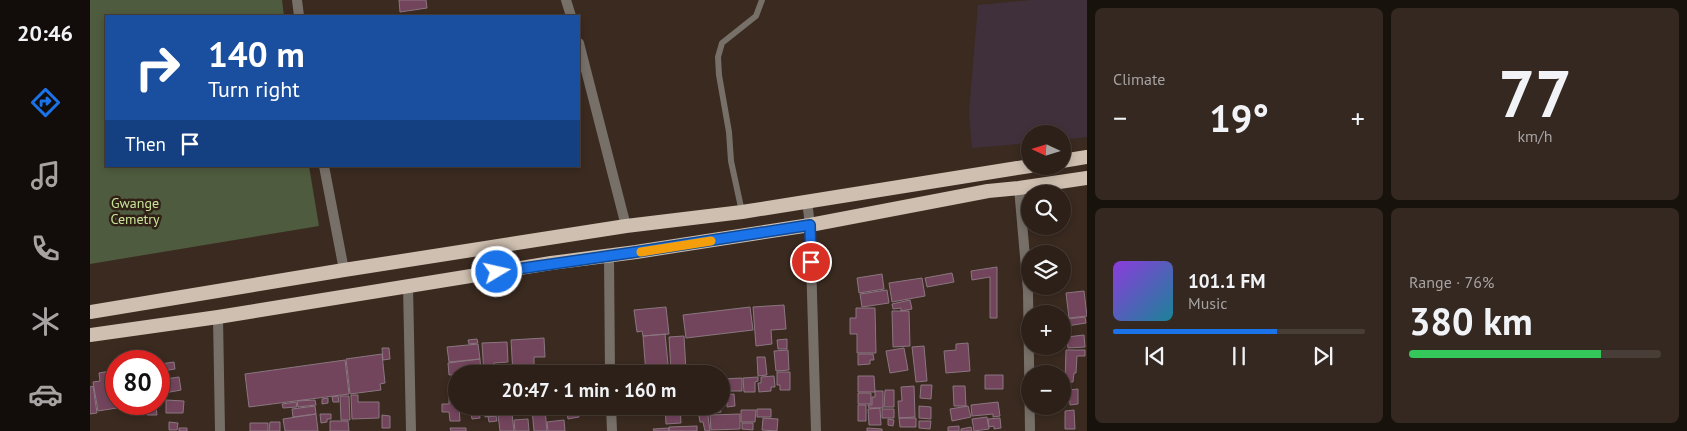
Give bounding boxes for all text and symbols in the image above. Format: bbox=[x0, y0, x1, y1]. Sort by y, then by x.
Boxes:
text: 20:46 bbox=[17, 19, 73, 47]
text: 140 m bbox=[208, 31, 305, 77]
icon: right bbox=[125, 35, 190, 100]
text: 77 bbox=[1498, 51, 1572, 135]
text: Climate bbox=[1113, 69, 1165, 89]
text: Turn right bbox=[208, 75, 300, 103]
icon: directions bbox=[28, 85, 63, 120]
text: 19° bbox=[1209, 93, 1269, 142]
text: − bbox=[1113, 99, 1127, 136]
text: + bbox=[1351, 99, 1365, 136]
north arrow bbox=[1021, 125, 1071, 175]
map controls bbox=[1021, 125, 1071, 415]
text: km/h bbox=[1517, 126, 1553, 146]
icon: arrive bbox=[176, 130, 204, 158]
text: Then bbox=[125, 132, 166, 156]
icon: music bbox=[28, 158, 63, 193]
button: search bbox=[1021, 185, 1071, 235]
park label: Gwange Cemetry bbox=[110, 194, 160, 228]
icon: phone bbox=[28, 231, 63, 266]
pin bbox=[790, 241, 832, 283]
position arrow bbox=[470, 245, 522, 297]
button: layers bbox=[1021, 245, 1071, 295]
icon: arrive bbox=[797, 248, 825, 276]
text: 101.1 FM bbox=[1188, 269, 1265, 293]
text: Range · 76% bbox=[1409, 272, 1494, 292]
text: Music bbox=[1188, 293, 1228, 313]
text: 380 km bbox=[1409, 296, 1533, 345]
icon: climate bbox=[28, 304, 63, 339]
button: + bbox=[1021, 305, 1071, 355]
icon: previous bbox=[1141, 342, 1169, 370]
icon: pause bbox=[1225, 342, 1253, 370]
icon: next bbox=[1309, 342, 1337, 370]
speed limit sign: 80 bbox=[105, 350, 170, 415]
button: − bbox=[1021, 365, 1071, 415]
icon: car bbox=[28, 377, 63, 412]
text: 20:47 · 1 min · 160 m bbox=[502, 378, 676, 402]

